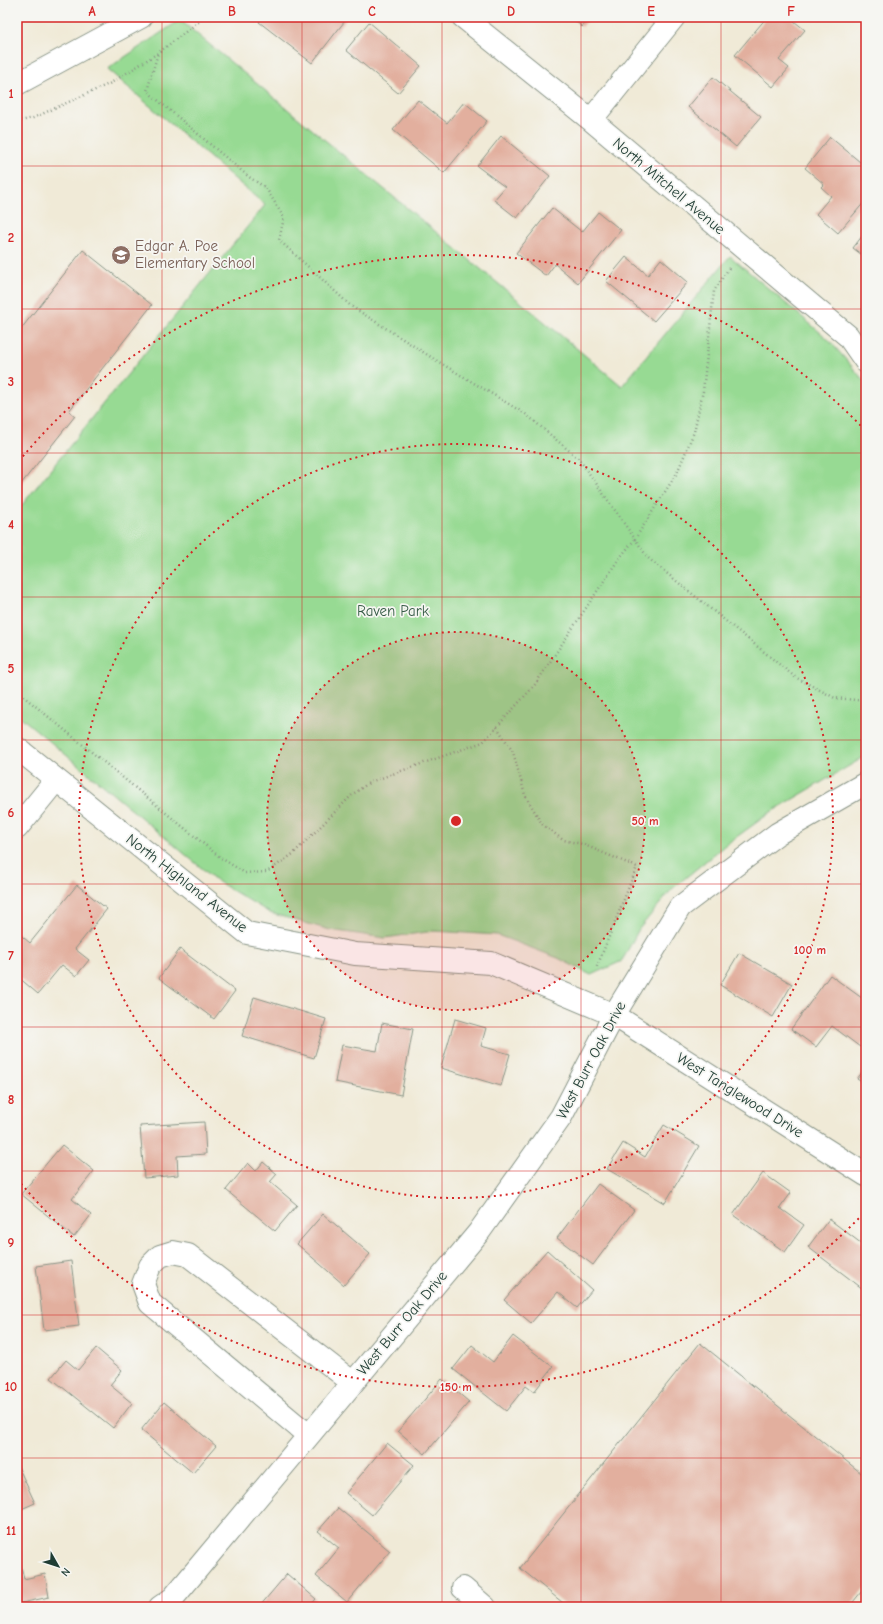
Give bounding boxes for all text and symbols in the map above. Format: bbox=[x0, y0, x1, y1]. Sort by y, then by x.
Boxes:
text: A bbox=[88, 4, 96, 19]
text: B bbox=[228, 4, 236, 19]
text: C bbox=[368, 4, 376, 19]
text: D bbox=[507, 4, 515, 19]
text: E bbox=[647, 4, 655, 19]
text: F bbox=[787, 4, 795, 19]
text: 1 bbox=[8, 86, 14, 101]
street label: North Mitchell Avenue bbox=[609, 134, 729, 239]
text: 2 bbox=[8, 230, 14, 245]
place label: Edgar A. Poe Elementary School bbox=[135, 237, 255, 272]
school or university icon: Edgar A. Poe Elementary School bbox=[110, 244, 132, 266]
text: 3 bbox=[8, 374, 14, 389]
text: 4 bbox=[8, 517, 14, 532]
park label: Raven Park bbox=[357, 602, 430, 620]
text: 5 bbox=[8, 661, 15, 676]
text: 6 bbox=[8, 805, 15, 820]
centre of rings bbox=[449, 814, 463, 828]
text: 50 m bbox=[631, 814, 659, 828]
street label: North Highland Avenue bbox=[123, 830, 252, 936]
text: 100 m bbox=[794, 943, 826, 957]
text: 7 bbox=[8, 948, 14, 963]
street label: West Burr Oak Drive bbox=[552, 998, 630, 1122]
street label: West Tanglewood Drive bbox=[673, 1049, 807, 1142]
text: 8 bbox=[8, 1092, 14, 1107]
text: 9 bbox=[8, 1235, 15, 1250]
street label: West Burr Oak Drive bbox=[353, 1267, 451, 1379]
text: 10 bbox=[5, 1379, 17, 1394]
text: 150 m bbox=[440, 1380, 472, 1394]
text: 11 bbox=[6, 1523, 16, 1538]
north arrow bbox=[38, 1546, 78, 1586]
text: N bbox=[58, 1565, 73, 1579]

